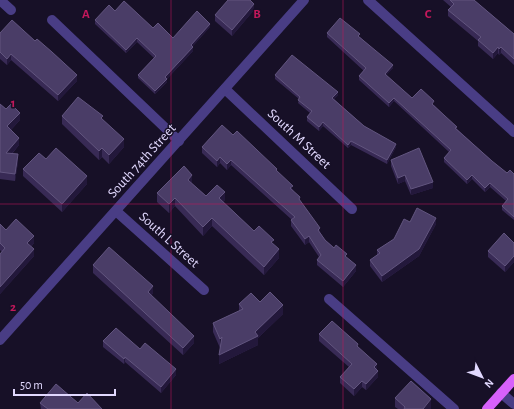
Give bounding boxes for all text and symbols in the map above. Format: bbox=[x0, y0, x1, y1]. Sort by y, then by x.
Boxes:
text: A bbox=[82, 8, 90, 21]
text: B bbox=[253, 8, 261, 21]
text: C bbox=[425, 8, 432, 21]
text: 1 bbox=[11, 97, 15, 110]
street label: South M Street bbox=[265, 106, 334, 172]
street label: South 74th Street bbox=[105, 121, 179, 201]
street label: South L Street bbox=[136, 210, 202, 271]
text: 2 bbox=[10, 301, 16, 314]
north arrow bbox=[462, 357, 502, 397]
scale bar bbox=[14, 371, 115, 397]
text: N bbox=[482, 377, 496, 390]
text: 50 m bbox=[20, 379, 43, 391]

